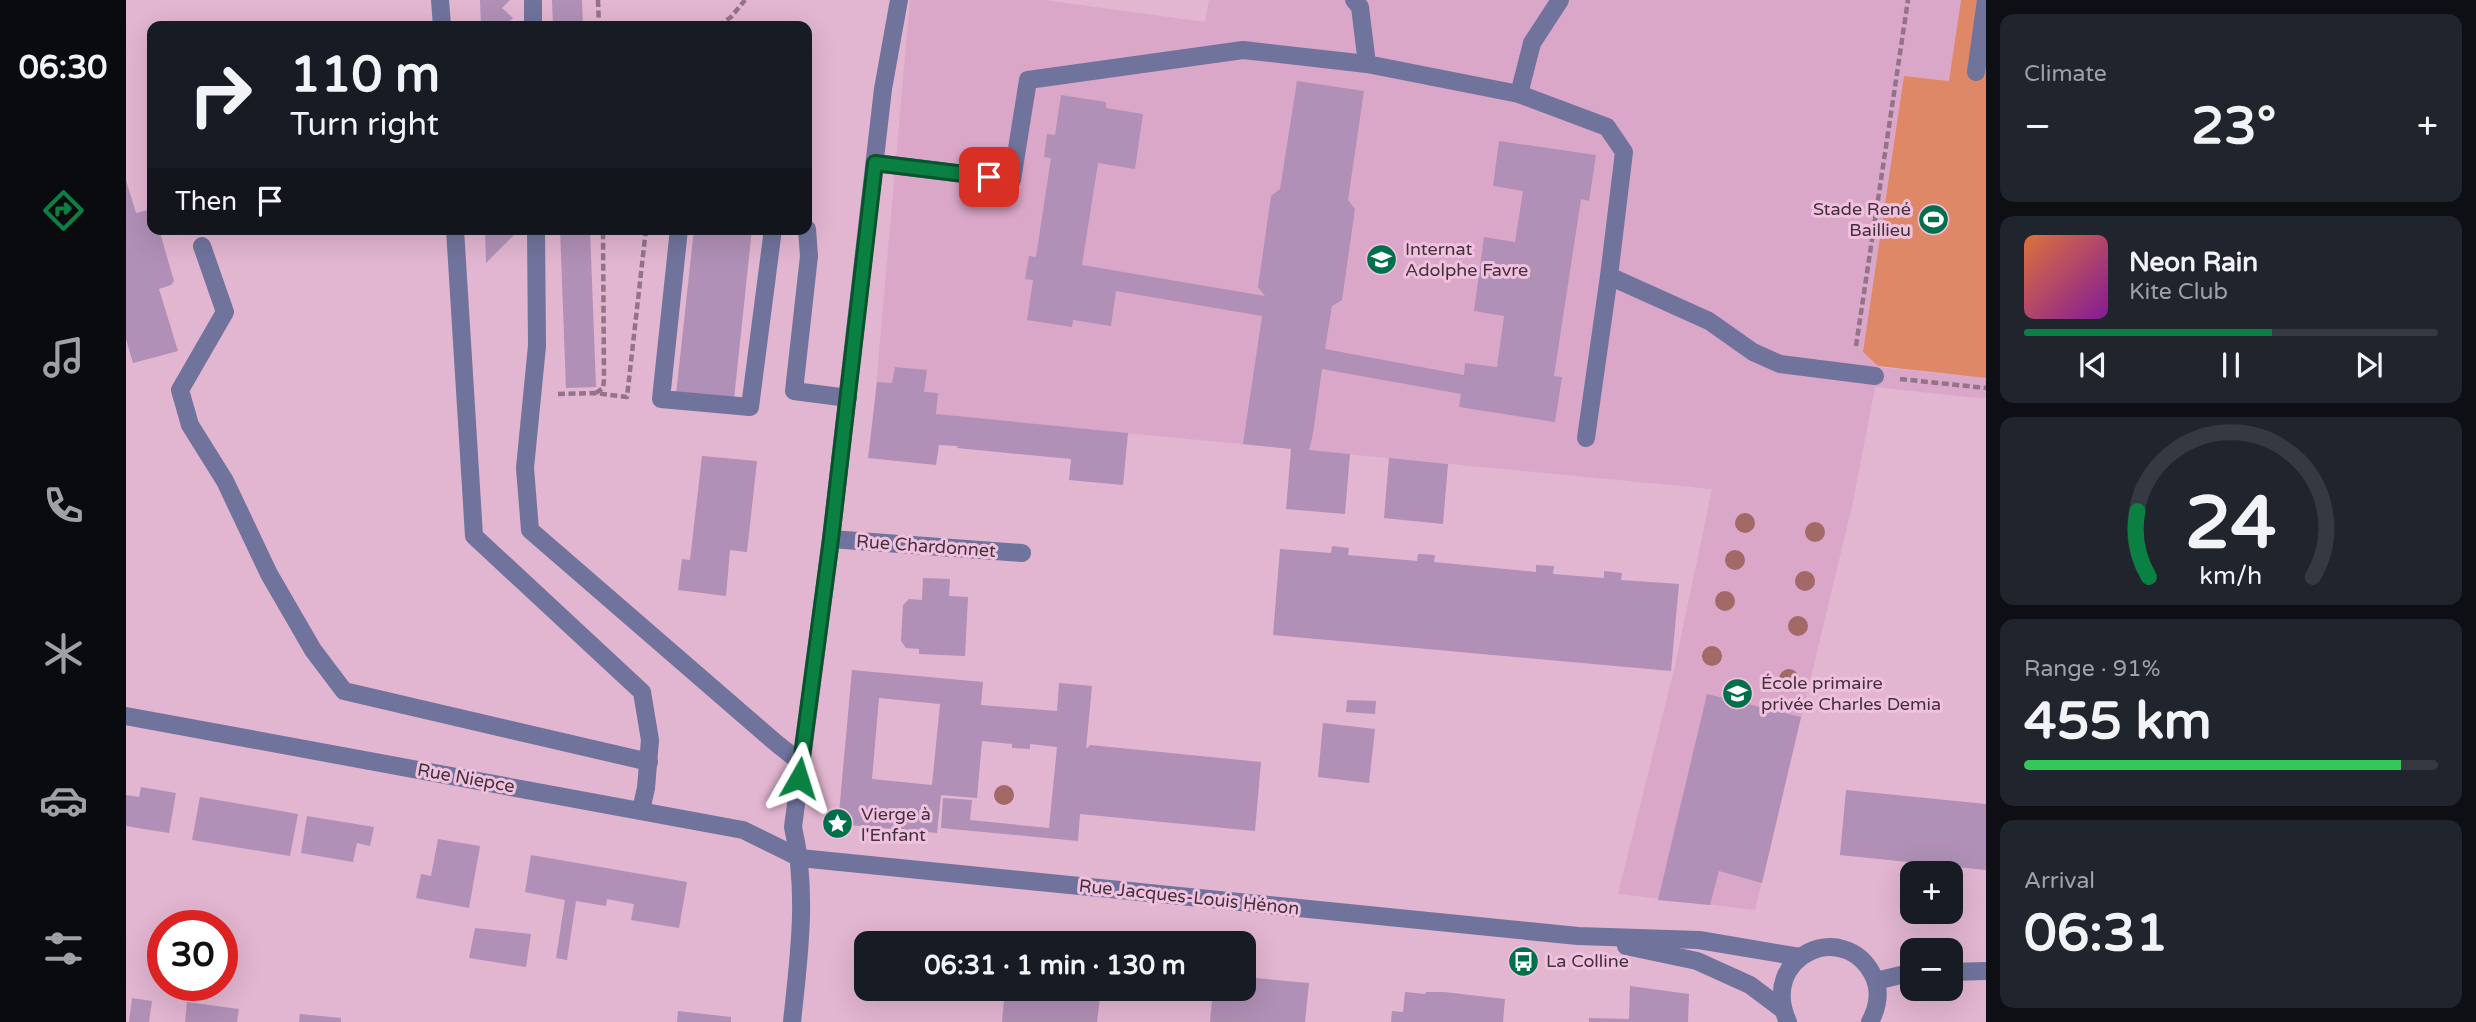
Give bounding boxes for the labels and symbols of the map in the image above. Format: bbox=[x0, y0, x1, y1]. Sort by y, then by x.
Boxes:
pin bbox=[959, 147, 1019, 207]
place label: Stade René Baillieu bbox=[1813, 198, 1911, 241]
sports icon: Stade René Baillieu bbox=[1917, 202, 1951, 236]
place label: Internat Adolphe Favre bbox=[1405, 238, 1528, 281]
school or university icon: Internat Adolphe Favre bbox=[1365, 242, 1399, 276]
street label: Rue Chardonnet bbox=[855, 530, 997, 562]
place label: École primaire privée Charles Demia bbox=[1761, 672, 1941, 715]
school or university icon: École primaire privée Charles Demia bbox=[1721, 676, 1755, 710]
position arrow bbox=[762, 741, 836, 815]
street label: Rue Niepce bbox=[416, 759, 516, 797]
place label: Vierge à l'Enfant bbox=[861, 803, 931, 846]
place icon: Vierge à l'Enfant bbox=[821, 807, 855, 841]
street label: Rue Jacques-Louis Hénon bbox=[1078, 874, 1300, 920]
speed limit sign: 30 bbox=[147, 910, 238, 1001]
bus stop icon: La Colline bbox=[1506, 944, 1540, 978]
place label: La Colline bbox=[1546, 950, 1629, 972]

